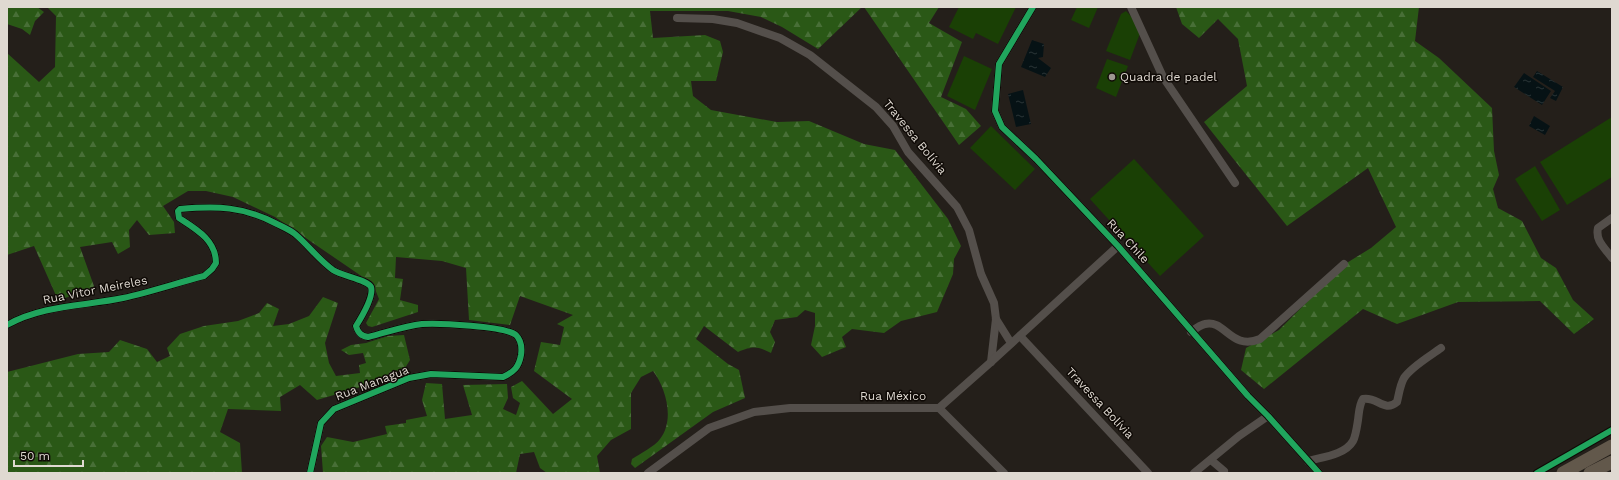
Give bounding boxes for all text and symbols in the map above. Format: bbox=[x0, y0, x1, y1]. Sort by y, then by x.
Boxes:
place label: Quadra de padel bbox=[1120, 70, 1217, 84]
marker: Quadra de padel bbox=[1107, 72, 1117, 82]
street label: Travessa Bolívia bbox=[881, 97, 950, 177]
street label: Rua Chile bbox=[1104, 216, 1152, 266]
street label: Rua Vitor Meireles bbox=[42, 273, 148, 307]
street label: Rua Managua bbox=[333, 362, 411, 403]
street label: Travessa Bolívia bbox=[1063, 364, 1137, 442]
street label: Rua México bbox=[860, 389, 926, 403]
scale bar bbox=[14, 442, 83, 468]
text: 50 m bbox=[20, 449, 50, 463]

